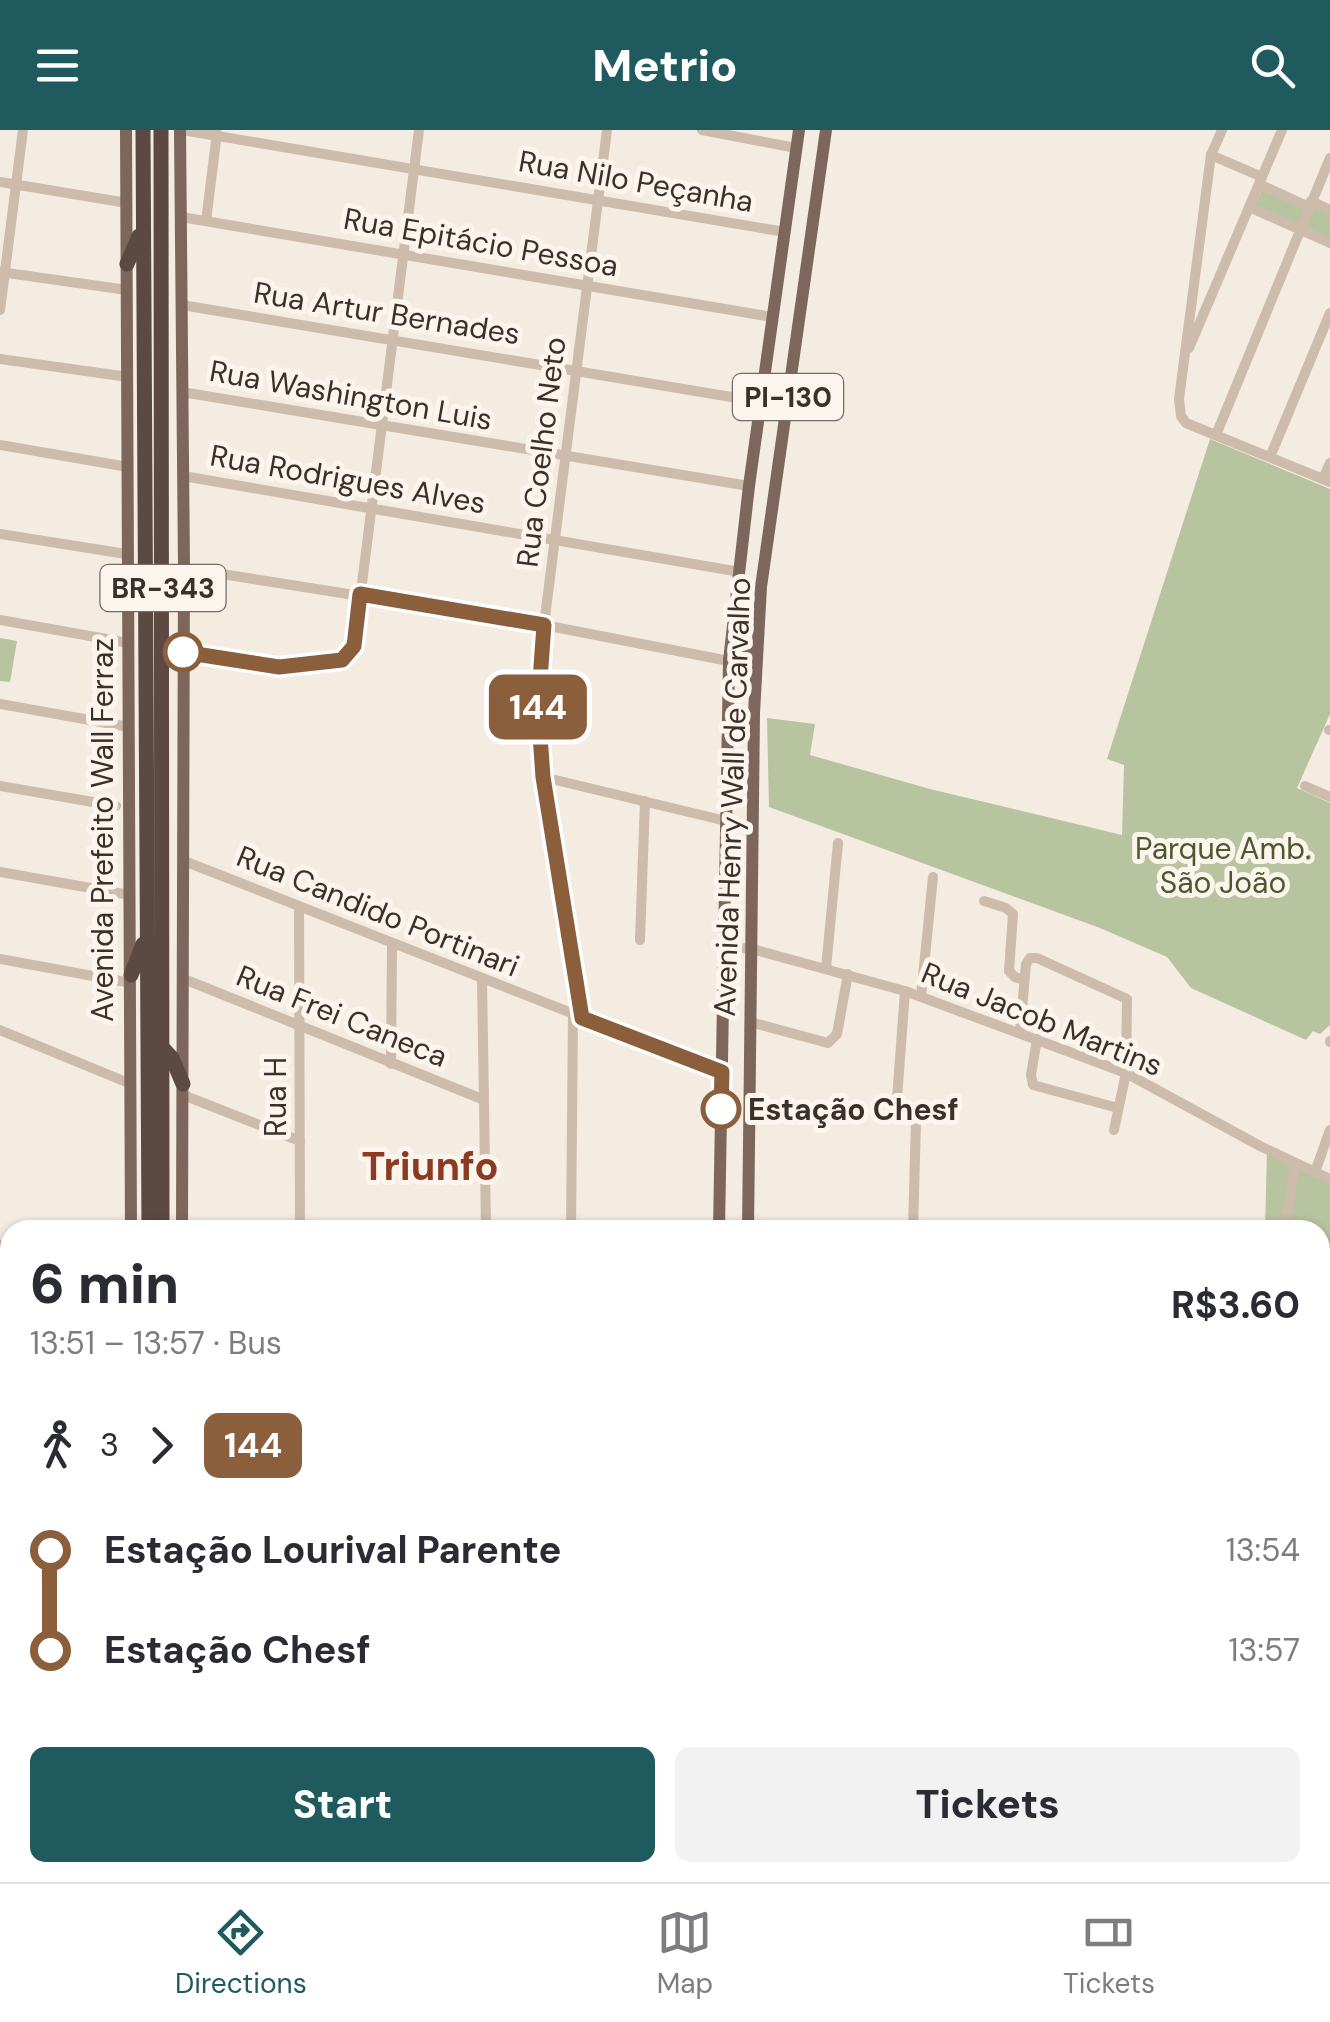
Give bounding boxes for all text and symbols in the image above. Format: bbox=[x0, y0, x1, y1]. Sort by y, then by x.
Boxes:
text: Metrio bbox=[592, 36, 738, 95]
icon: menu bbox=[30, 38, 85, 93]
icon: search bbox=[1245, 38, 1300, 93]
street label: Rua Nilo Peçanha bbox=[516, 141, 756, 221]
street label: Rua Epitácio Pessoa bbox=[341, 199, 621, 285]
street label: Rua Artur Bernades bbox=[251, 273, 523, 353]
street label: Rua Coelho Neto bbox=[508, 335, 574, 569]
street label: Rua Washington Luis bbox=[207, 351, 495, 439]
road number: PI-130 bbox=[733, 374, 843, 420]
street label: Rua Rodrigues Alves bbox=[207, 436, 489, 522]
road number: BR-343 bbox=[100, 565, 226, 611]
street label: Avenida Henry Wall de Carvalho bbox=[705, 577, 759, 1017]
unlabelled marker bbox=[164, 633, 202, 671]
street label: Avenida Prefeito Wall Ferraz bbox=[83, 638, 122, 1022]
line badge: 144 bbox=[480, 674, 596, 740]
text: 144 bbox=[509, 684, 567, 730]
park label: Parque Amb. São João bbox=[1135, 829, 1311, 902]
street label: Rua Candido Portinari bbox=[231, 837, 525, 985]
street label: Rua Jacob Martins bbox=[916, 953, 1168, 1085]
street label: Rua Frei Caneca bbox=[231, 956, 453, 1076]
street label: Rua H bbox=[256, 1057, 295, 1137]
marker: Estação Chesf bbox=[702, 1090, 740, 1128]
place label: Estação Chesf bbox=[748, 1090, 959, 1129]
district label: Triunfo bbox=[361, 1140, 499, 1192]
text: 6 min bbox=[30, 1248, 179, 1320]
text: R$3.60 bbox=[1171, 1280, 1300, 1330]
text: 13:51 – 13:57 · Bus bbox=[30, 1322, 282, 1364]
icon: walk bbox=[30, 1418, 85, 1473]
icon: forward bbox=[134, 1418, 189, 1473]
text: 144 bbox=[224, 1422, 282, 1468]
text: 3 bbox=[100, 1424, 119, 1466]
text: Estação Lourival Parente bbox=[104, 1525, 561, 1575]
text: 13:54 bbox=[1226, 1529, 1300, 1571]
text: Estação Chesf bbox=[104, 1625, 371, 1675]
text: 13:57 bbox=[1229, 1629, 1300, 1671]
button: Start bbox=[30, 1747, 655, 1862]
button: Tickets bbox=[675, 1747, 1300, 1862]
tab: Directions bbox=[175, 1905, 307, 2002]
tab: Map bbox=[657, 1905, 713, 2002]
tab: Tickets bbox=[1063, 1905, 1155, 2002]

